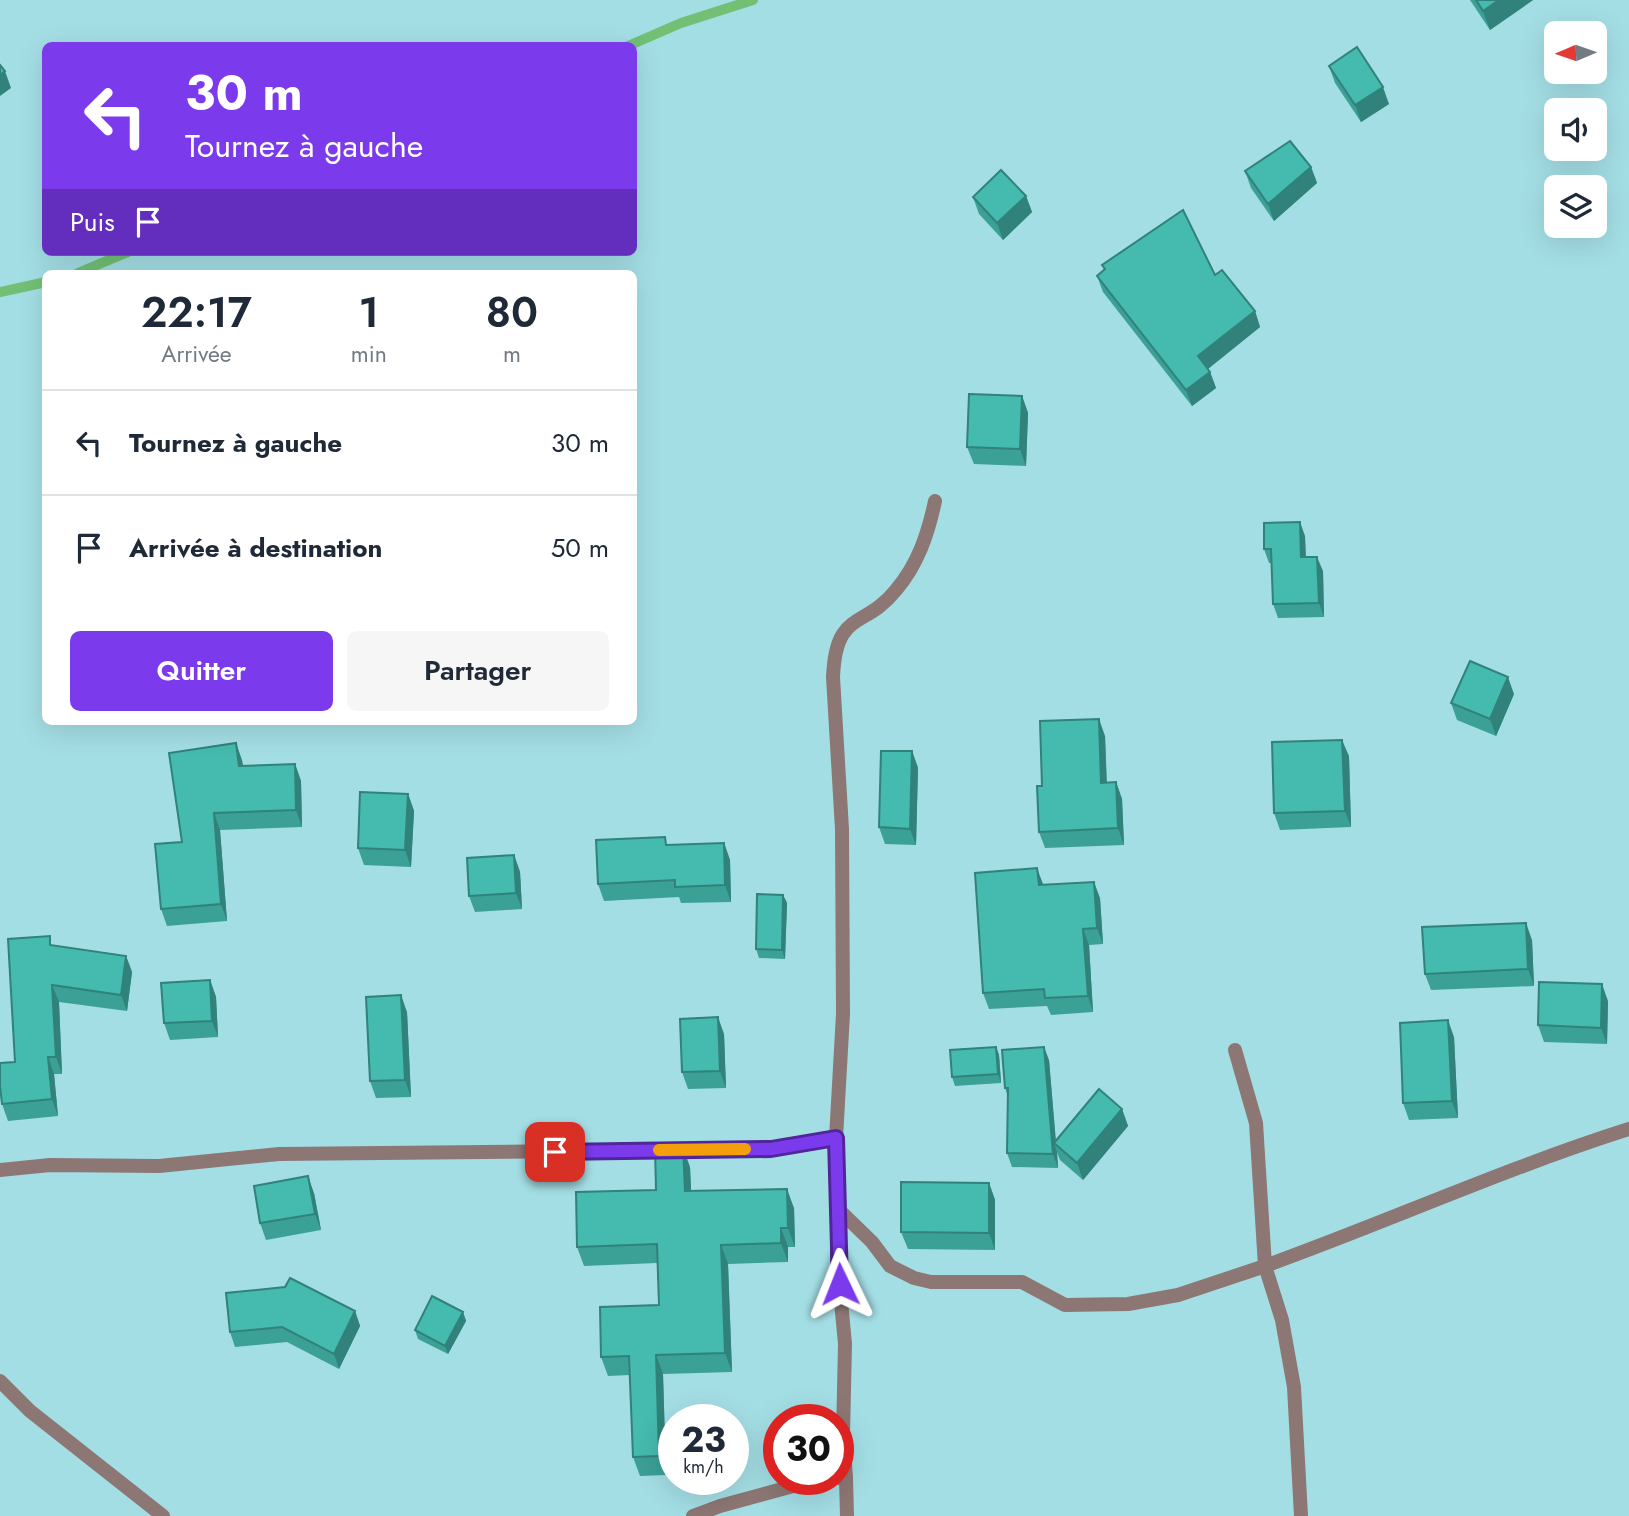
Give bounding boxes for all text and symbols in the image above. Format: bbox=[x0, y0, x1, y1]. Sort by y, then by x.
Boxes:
north arrow bbox=[1544, 21, 1606, 84]
map controls bbox=[1544, 21, 1607, 238]
text: 30 m bbox=[185, 58, 303, 128]
icon: left bbox=[70, 70, 161, 161]
button: sound bbox=[1544, 98, 1607, 161]
text: Tournez à gauche bbox=[185, 123, 423, 169]
button: layers bbox=[1544, 175, 1607, 238]
text: Puis bbox=[70, 203, 115, 241]
icon: arrive bbox=[129, 203, 167, 241]
text: 22:17 bbox=[141, 282, 252, 343]
text: 1 bbox=[359, 282, 379, 343]
text: 80 bbox=[486, 282, 538, 343]
text: Arrivée bbox=[161, 337, 232, 371]
text: min bbox=[351, 337, 387, 371]
text: m bbox=[503, 337, 521, 371]
icon: left bbox=[70, 424, 108, 462]
text: Tournez à gauche bbox=[129, 424, 342, 462]
text: 30 m bbox=[551, 424, 609, 462]
icon: arrive bbox=[70, 529, 108, 567]
text: Arrivée à destination bbox=[129, 529, 382, 567]
text: 50 m bbox=[551, 529, 609, 567]
button: Quitter bbox=[70, 631, 333, 711]
button: Partager bbox=[347, 631, 609, 711]
pin bbox=[525, 1122, 585, 1182]
icon: arrive bbox=[536, 1133, 574, 1171]
position arrow bbox=[803, 1247, 877, 1321]
speed limit sign: 30 bbox=[763, 1404, 854, 1495]
text: 23 bbox=[681, 1415, 726, 1465]
text: km/h bbox=[683, 1454, 724, 1480]

